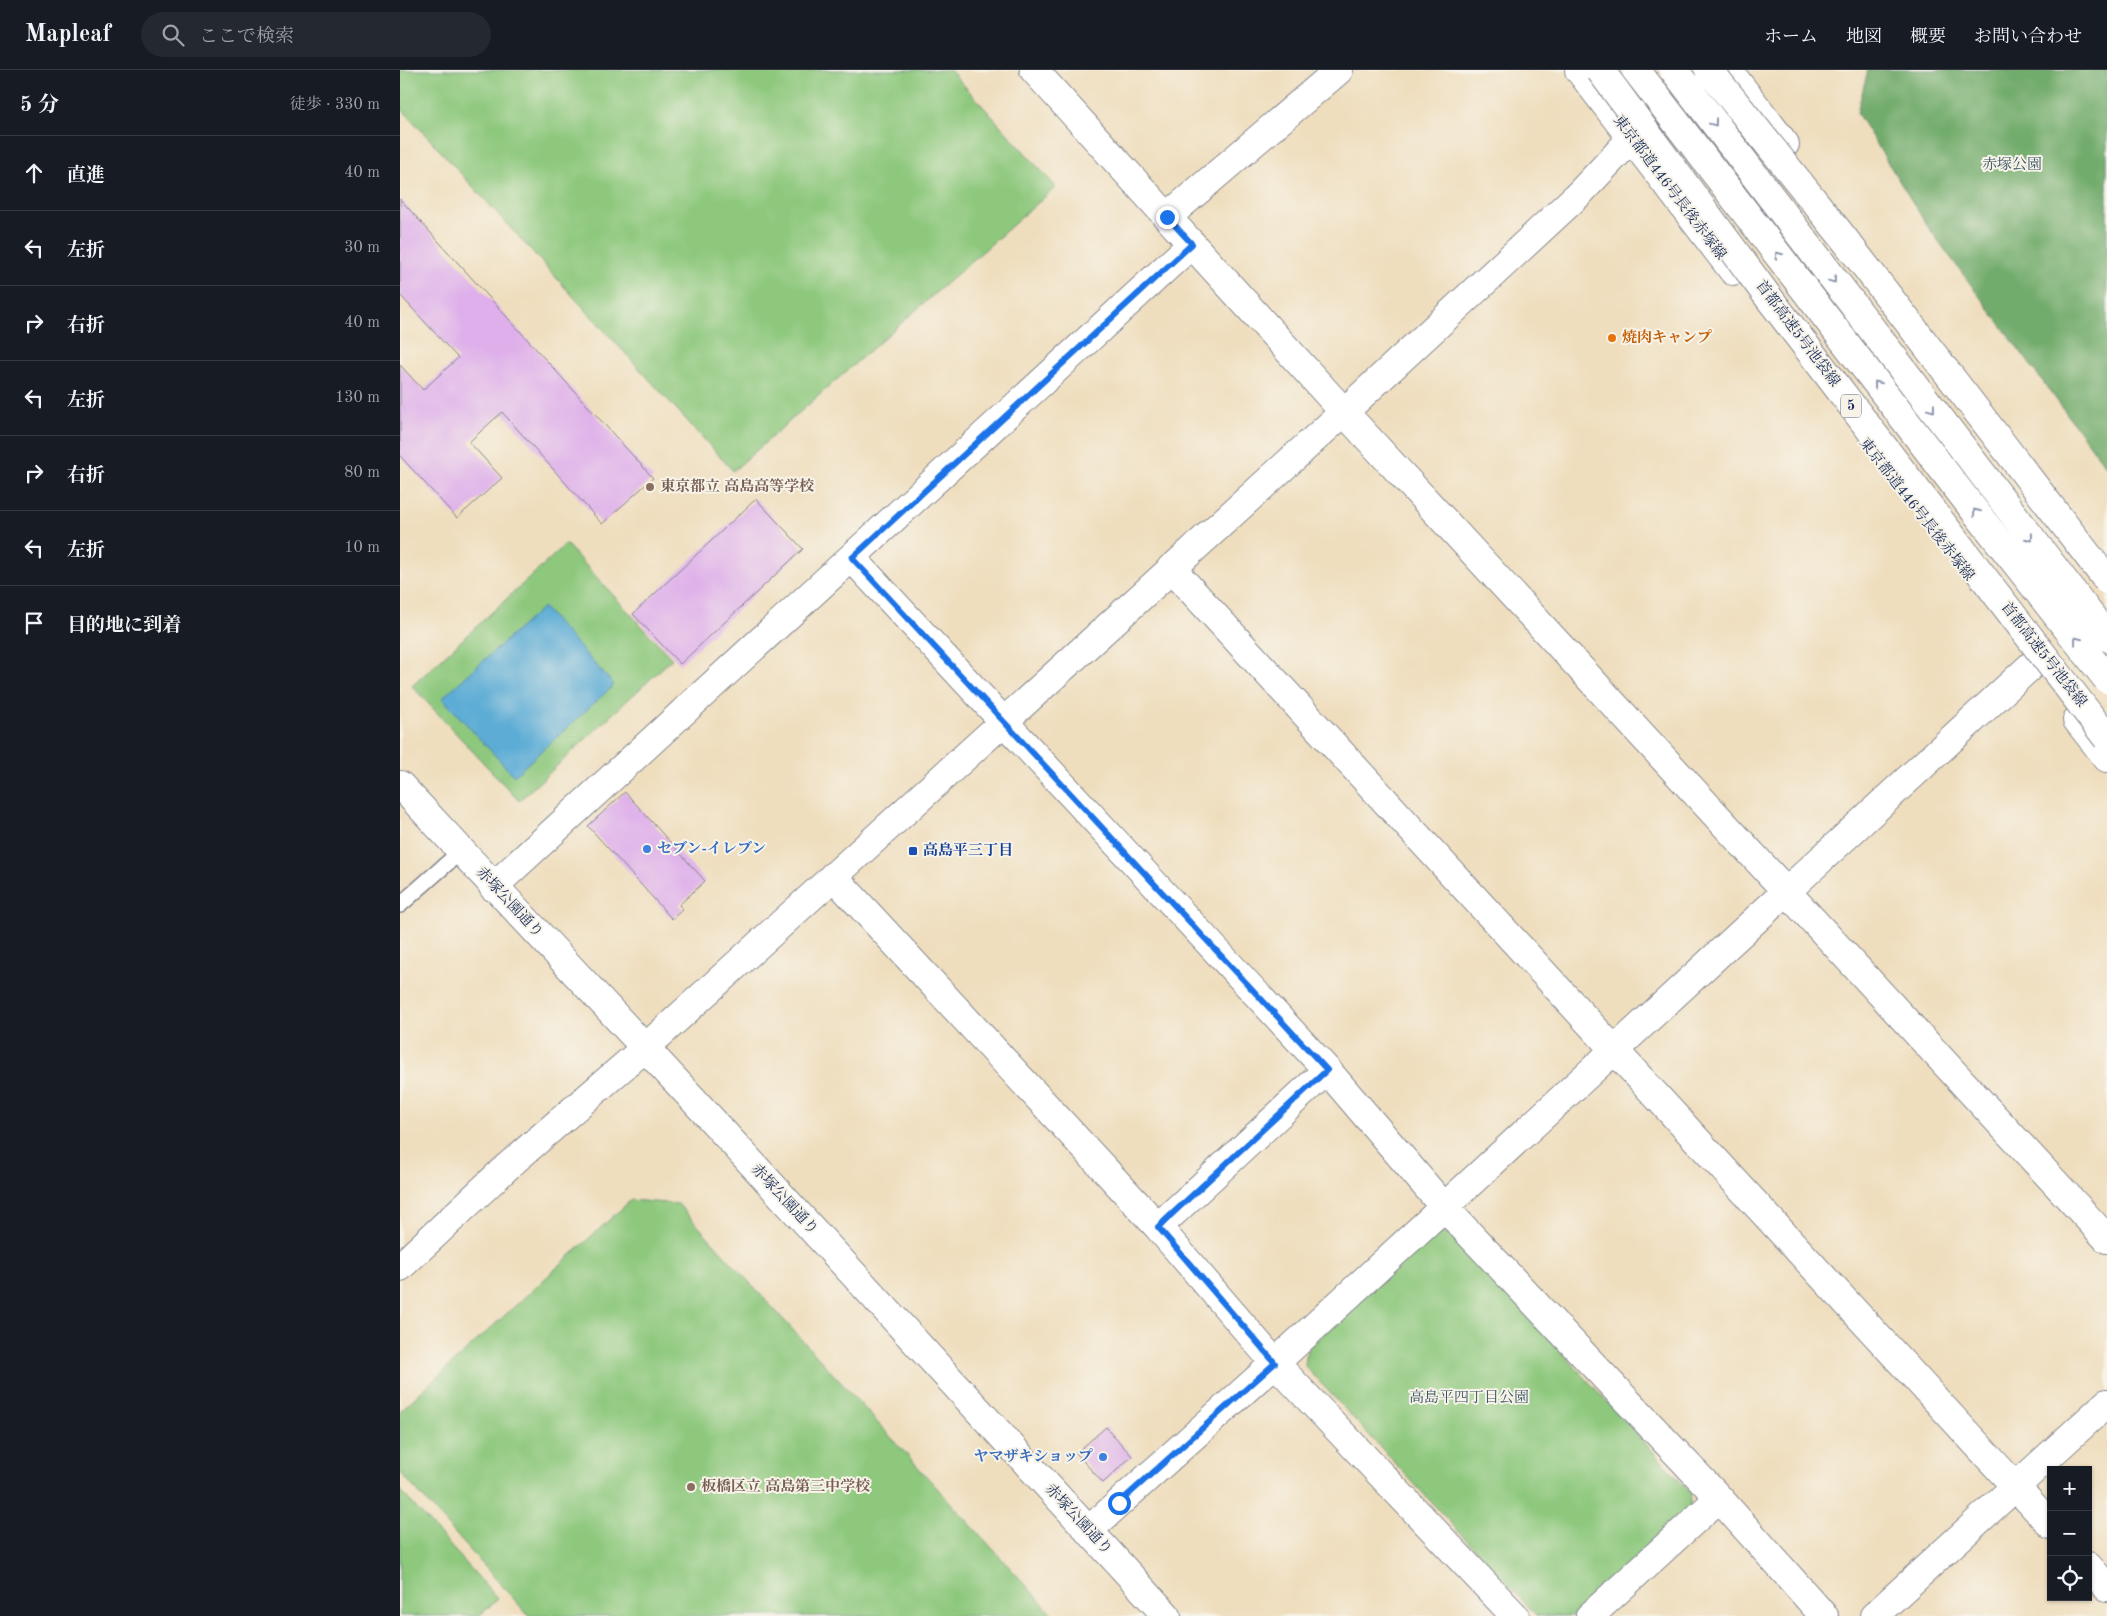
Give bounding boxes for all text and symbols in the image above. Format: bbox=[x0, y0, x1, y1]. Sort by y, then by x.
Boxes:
search box bbox=[141, 12, 491, 57]
icon: search bbox=[159, 21, 187, 49]
text: Mapleaf bbox=[25, 23, 111, 47]
text: ここで検索 bbox=[199, 28, 294, 47]
text: ホーム bbox=[1764, 28, 1818, 46]
text: 地図 bbox=[1846, 28, 1882, 46]
text: 概要 bbox=[1910, 28, 1946, 46]
text: お問い合わせ bbox=[1974, 28, 2082, 46]
text: 5 分 bbox=[20, 95, 59, 116]
text: 徒歩 · 330 m bbox=[290, 97, 380, 113]
street label: 東京都道446号長後赤塚線 bbox=[1610, 112, 1730, 263]
one-way arrow bbox=[1708, 117, 1716, 126]
park label: 赤塚公園 bbox=[1982, 156, 2042, 173]
icon: ahead bbox=[20, 159, 48, 187]
text: 40 m bbox=[344, 165, 380, 181]
text: 直進 bbox=[67, 167, 105, 186]
route end bbox=[1156, 206, 1179, 229]
icon: left bbox=[20, 234, 48, 262]
text: 30 m bbox=[344, 240, 380, 256]
text: 左折 bbox=[67, 242, 105, 261]
one-way arrow bbox=[1776, 252, 1784, 261]
one-way arrow bbox=[1828, 274, 1836, 283]
street label: 首都高速5号池袋線 bbox=[1752, 276, 1844, 390]
icon: right bbox=[20, 309, 48, 337]
text: 40 m bbox=[344, 315, 380, 331]
text: 右折 bbox=[67, 317, 105, 336]
place label: 焼肉キャンプ bbox=[1622, 329, 1712, 346]
marker: 焼肉キャンプ bbox=[1606, 332, 1618, 344]
one-way arrow bbox=[1875, 381, 1883, 390]
icon: left bbox=[20, 384, 48, 412]
text: 130 m bbox=[335, 390, 380, 406]
text: 左折 bbox=[67, 392, 105, 411]
road number: 5 bbox=[1841, 394, 1861, 418]
one-way arrow bbox=[1926, 403, 1934, 412]
street label: 東京都道446号長後赤塚線 bbox=[1856, 435, 1978, 584]
icon: right bbox=[20, 459, 48, 487]
text: 80 m bbox=[344, 465, 380, 481]
text: 右折 bbox=[67, 467, 105, 486]
place label: 東京都立 高島高等学校 bbox=[660, 478, 814, 495]
marker: 東京都立 高島高等学校 bbox=[644, 481, 656, 493]
one-way arrow bbox=[1973, 509, 1982, 518]
one-way arrow bbox=[2025, 532, 2033, 541]
icon: left bbox=[20, 534, 48, 562]
text: 10 m bbox=[344, 540, 380, 556]
text: 左折 bbox=[67, 542, 105, 561]
street label: 首都高速5号池袋線 bbox=[1997, 598, 2091, 710]
icon: arrive bbox=[20, 609, 48, 637]
text: 目的地に到着 bbox=[67, 617, 181, 636]
one-way arrow bbox=[2074, 637, 2082, 646]
place label: セブン-イレブン bbox=[657, 840, 766, 857]
place label: 高島平三丁目 bbox=[923, 842, 1013, 859]
marker: セブン-イレブン bbox=[641, 843, 653, 855]
marker: 高島平三丁目 bbox=[907, 845, 919, 857]
street label: 赤塚公園通り bbox=[473, 864, 547, 941]
street label: 赤塚公園通り bbox=[748, 1161, 822, 1238]
park label: 高島平四丁目公園 bbox=[1409, 1389, 1529, 1406]
place label: ヤマザキショップ bbox=[973, 1448, 1093, 1465]
marker: ヤマザキショップ bbox=[1097, 1451, 1109, 1463]
map controls bbox=[2047, 1466, 2092, 1601]
button: + bbox=[2047, 1466, 2092, 1511]
place label: 板橋区立 高島第三中学校 bbox=[701, 1478, 870, 1495]
marker: 板橋区立 高島第三中学校 bbox=[685, 1481, 697, 1493]
street label: 赤塚公園通り bbox=[1042, 1481, 1116, 1558]
route start bbox=[1108, 1492, 1131, 1515]
button: − bbox=[2047, 1511, 2092, 1556]
button: locate bbox=[2047, 1556, 2092, 1601]

